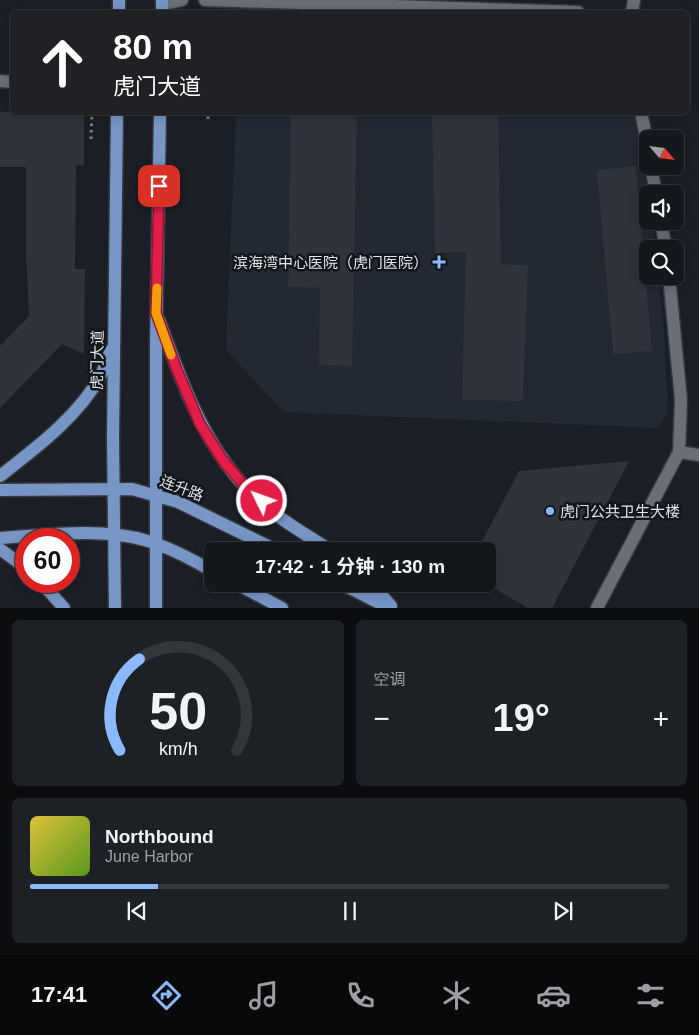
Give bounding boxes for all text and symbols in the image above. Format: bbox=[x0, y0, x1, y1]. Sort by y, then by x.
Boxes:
text: 80 m bbox=[113, 27, 193, 66]
icon: ahead bbox=[30, 30, 95, 95]
text: 虎门大道 bbox=[113, 74, 201, 99]
north arrow bbox=[639, 130, 684, 175]
map controls bbox=[639, 130, 684, 285]
pin bbox=[138, 165, 180, 207]
icon: arrive bbox=[145, 172, 173, 200]
button: sound bbox=[639, 185, 684, 230]
button: search bbox=[639, 240, 684, 285]
place label: 滨海湾中心医院（虎门医院） bbox=[233, 254, 428, 271]
marker: 滨海湾中心医院（虎门医院） bbox=[432, 255, 446, 269]
street label: 虎门大道 bbox=[88, 330, 106, 390]
street label: 连升路 bbox=[158, 472, 206, 504]
position arrow bbox=[235, 474, 287, 526]
place label: 虎门公共卫生大楼 bbox=[560, 503, 680, 520]
marker: 虎门公共卫生大楼 bbox=[544, 505, 556, 517]
speed limit sign: 60 bbox=[15, 528, 80, 593]
text: 17:42 · 1 分钟 · 130 m bbox=[255, 556, 445, 577]
text: 空调 bbox=[374, 671, 406, 688]
text: 50 bbox=[149, 682, 207, 740]
text: 19° bbox=[493, 697, 550, 739]
text: − bbox=[374, 703, 390, 734]
text: + bbox=[653, 703, 669, 734]
text: km/h bbox=[158, 739, 197, 759]
text: Northbound bbox=[105, 826, 214, 847]
text: June Harbor bbox=[105, 848, 193, 865]
icon: previous bbox=[123, 897, 151, 925]
icon: pause bbox=[336, 897, 364, 925]
icon: next bbox=[549, 897, 577, 925]
icon: directions bbox=[149, 978, 184, 1013]
icon: music bbox=[246, 978, 281, 1013]
icon: phone bbox=[343, 978, 378, 1013]
icon: climate bbox=[439, 978, 474, 1013]
icon: car bbox=[536, 978, 571, 1013]
icon: filters bbox=[633, 978, 668, 1013]
text: 17:41 bbox=[31, 982, 87, 1007]

